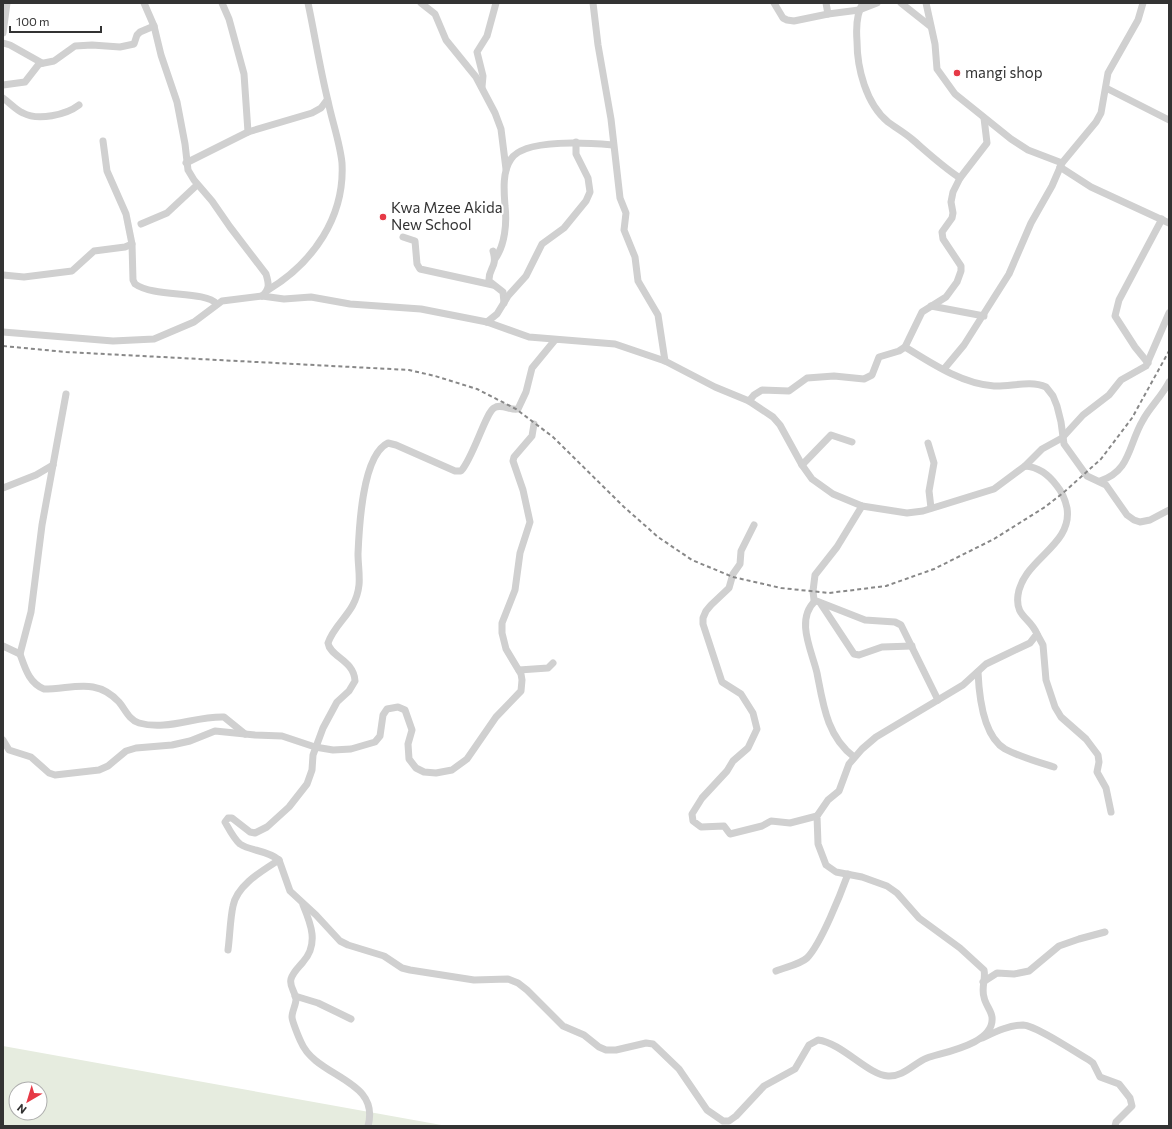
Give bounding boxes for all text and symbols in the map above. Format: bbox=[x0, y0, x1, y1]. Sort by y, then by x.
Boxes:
scale bar bbox=[10, 8, 101, 34]
text: 100 m bbox=[16, 14, 50, 28]
place label: mangi shop bbox=[965, 63, 1043, 81]
marker: mangi shop bbox=[952, 68, 962, 78]
place label: Kwa Mzee Akida New School bbox=[391, 198, 502, 233]
marker: Kwa Mzee Akida New School bbox=[378, 212, 388, 222]
north arrow bbox=[8, 1081, 48, 1121]
text: N bbox=[14, 1102, 29, 1117]

